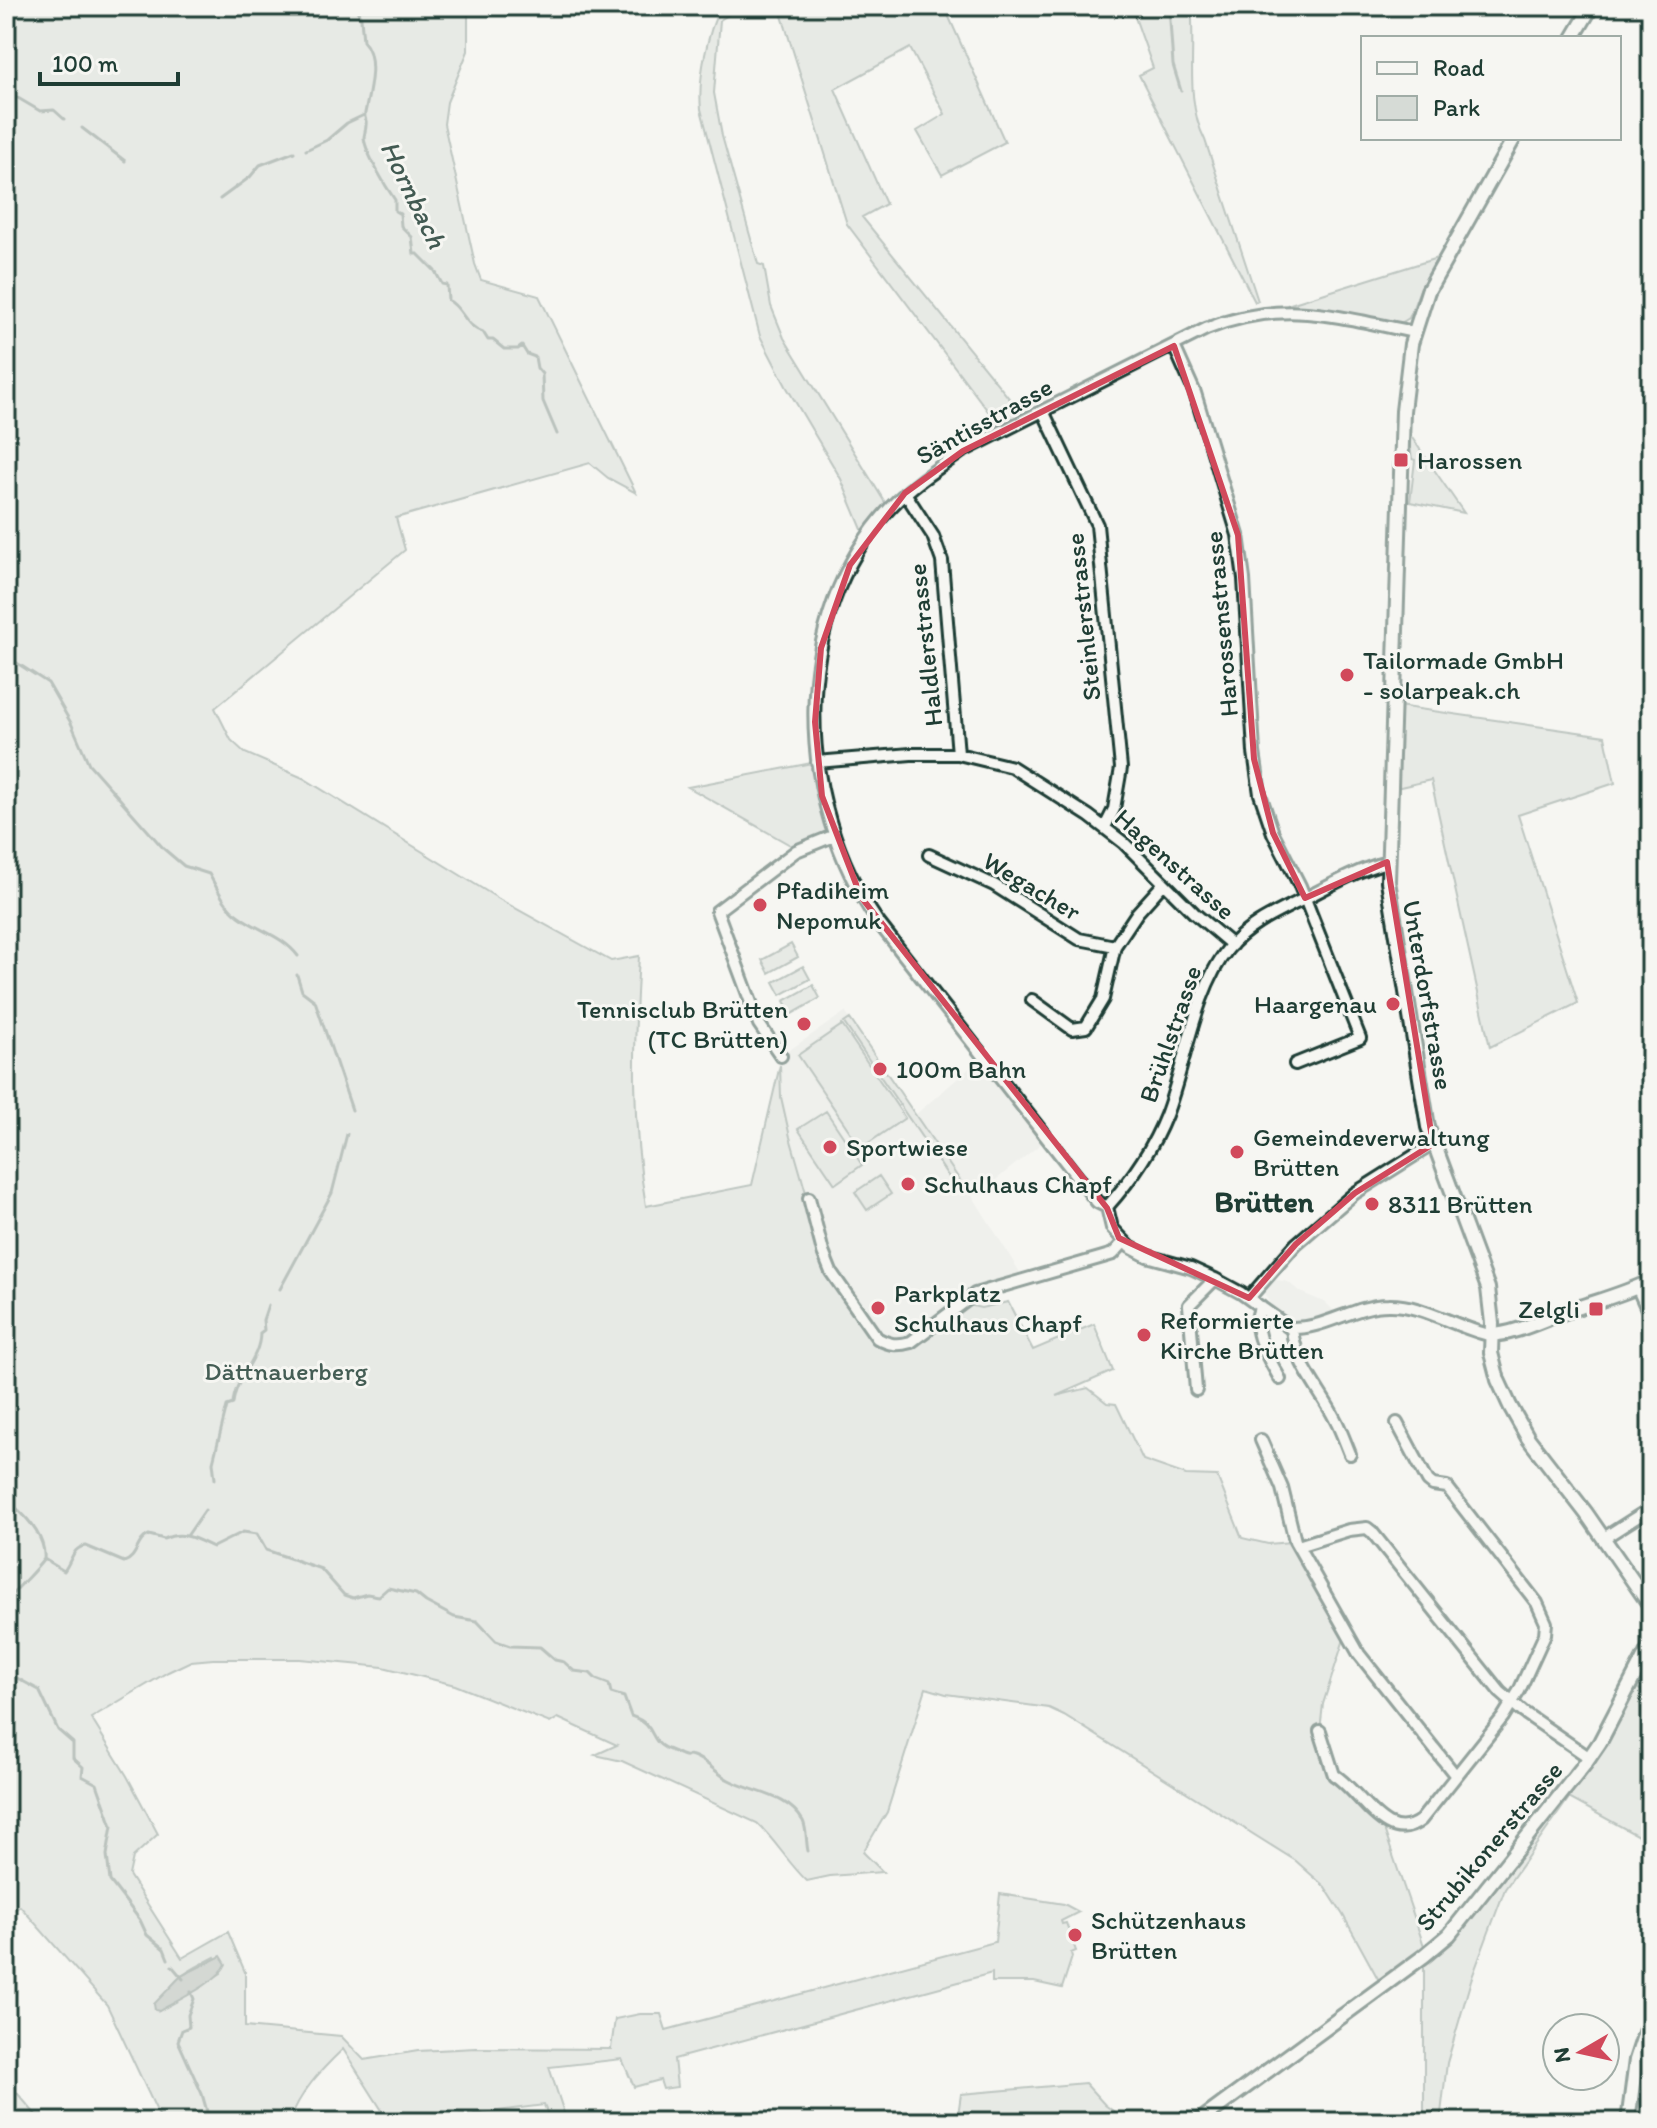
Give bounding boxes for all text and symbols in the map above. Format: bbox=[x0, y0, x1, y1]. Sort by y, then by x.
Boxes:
scale bar bbox=[40, 36, 178, 86]
legend bbox=[1361, 36, 1621, 140]
text: 100 m bbox=[52, 49, 118, 78]
text: Road bbox=[1433, 53, 1485, 82]
text: Park bbox=[1433, 93, 1480, 122]
water label: Hornbach bbox=[373, 135, 455, 254]
street label: Säntisstrasse bbox=[910, 370, 1058, 472]
place label: Harossen bbox=[1417, 444, 1523, 476]
marker: Harossen bbox=[1392, 451, 1410, 469]
street label: Harossenstrasse bbox=[1197, 530, 1245, 718]
street label: Steinlerstrasse bbox=[1058, 532, 1108, 702]
street label: Haldlerstrasse bbox=[901, 562, 949, 728]
place label: Tailormade GmbH - solarpeak.ch bbox=[1363, 644, 1564, 706]
marker: Tailormade GmbH - solarpeak.ch bbox=[1338, 666, 1356, 684]
street label: Hagenstrasse bbox=[1108, 801, 1242, 927]
street label: Wegacher bbox=[977, 844, 1087, 928]
place label: Pfadiheim Nepomuk bbox=[776, 874, 889, 936]
marker: Pfadiheim Nepomuk bbox=[751, 896, 769, 914]
street label: Unterdorfstrasse bbox=[1396, 898, 1460, 1092]
street label: Brühlstrasse bbox=[1132, 961, 1208, 1107]
place label: Haargenau bbox=[1254, 988, 1377, 1020]
place label: Tennisclub Brütten (TC Brütten) bbox=[577, 993, 788, 1055]
marker: Haargenau bbox=[1384, 995, 1402, 1013]
marker: Tennisclub Brütten (TC Brütten) bbox=[795, 1015, 813, 1033]
place label: 100m Bahn bbox=[896, 1053, 1026, 1085]
marker: 100m Bahn bbox=[871, 1060, 889, 1078]
place label: Gemeindeverwaltung Brütten bbox=[1253, 1121, 1490, 1183]
place label: Sportwiese bbox=[846, 1131, 968, 1163]
marker: Sportwiese bbox=[821, 1138, 839, 1156]
marker: Gemeindeverwaltung Brütten bbox=[1228, 1143, 1246, 1161]
place label: Schulhaus Chapf bbox=[924, 1168, 1112, 1200]
marker: Schulhaus Chapf bbox=[899, 1175, 917, 1193]
district label: Brütten bbox=[1214, 1183, 1315, 1220]
place label: 8311 Brütten bbox=[1388, 1188, 1533, 1220]
marker: 8311 Brütten bbox=[1363, 1195, 1381, 1213]
place label: Parkplatz Schulhaus Chapf bbox=[894, 1277, 1082, 1339]
place label: Zelgli bbox=[1518, 1293, 1580, 1325]
marker: Parkplatz Schulhaus Chapf bbox=[869, 1299, 887, 1317]
marker: Zelgli bbox=[1587, 1300, 1605, 1318]
place label: Reformierte Kirche Brütten bbox=[1160, 1304, 1324, 1366]
marker: Reformierte Kirche Brütten bbox=[1135, 1326, 1153, 1344]
park label: Dättnauerberg bbox=[204, 1355, 369, 1387]
street label: Strubikonerstrasse bbox=[1409, 1754, 1569, 1938]
place label: Schützenhaus Brütten bbox=[1091, 1904, 1246, 1966]
marker: Schützenhaus Brütten bbox=[1066, 1926, 1084, 1944]
north arrow bbox=[1541, 2012, 1621, 2092]
text: N bbox=[1547, 2046, 1576, 2065]

